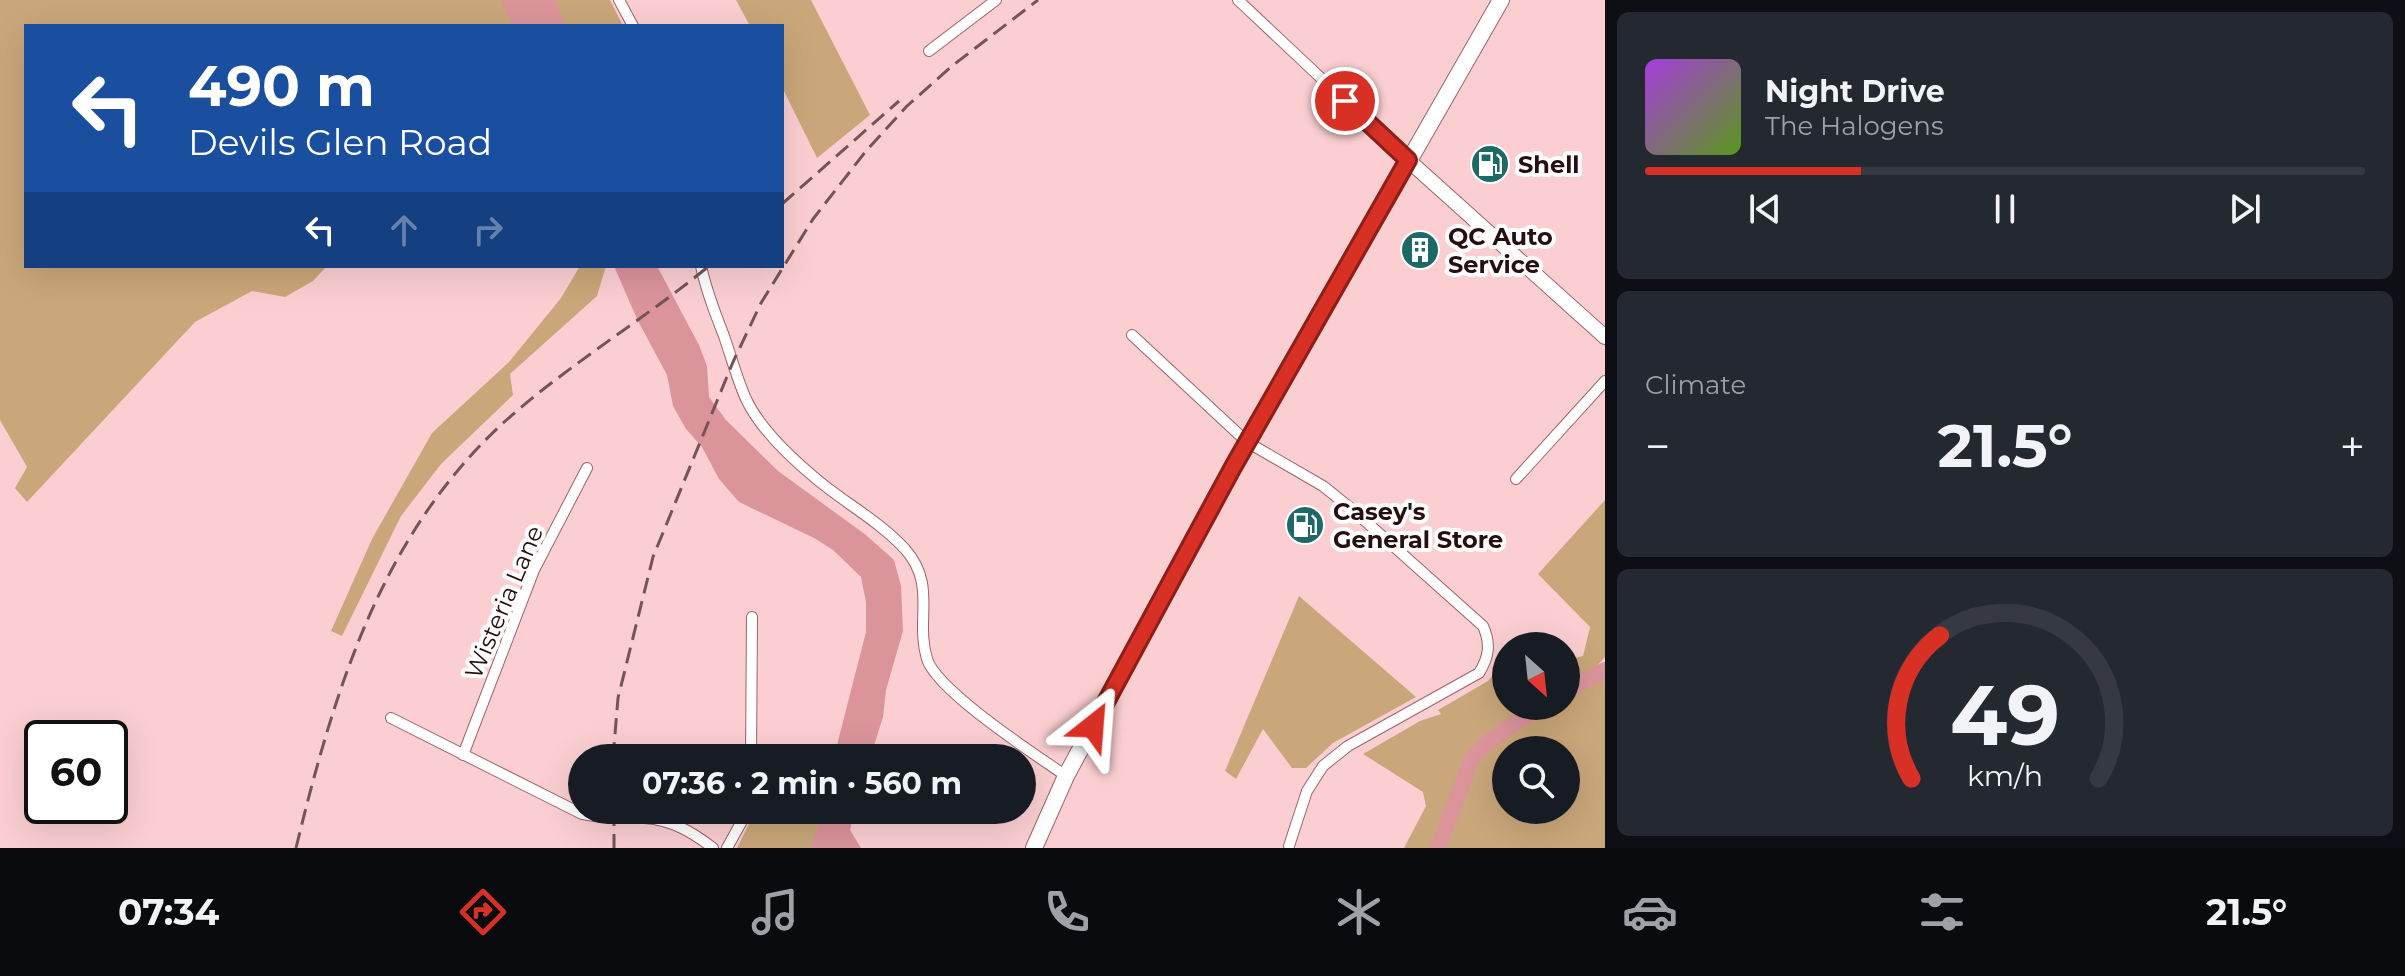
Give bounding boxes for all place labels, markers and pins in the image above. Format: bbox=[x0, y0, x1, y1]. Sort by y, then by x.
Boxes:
pin bbox=[1311, 67, 1379, 135]
fuel station icon: Shell bbox=[1469, 143, 1511, 185]
place label: Shell bbox=[1518, 150, 1580, 179]
place label: QC Auto Service bbox=[1448, 222, 1553, 279]
building icon: QC Auto Service bbox=[1399, 229, 1441, 271]
place label: Casey's General Store bbox=[1333, 497, 1503, 554]
fuel station icon: Casey's General Store bbox=[1284, 504, 1326, 546]

